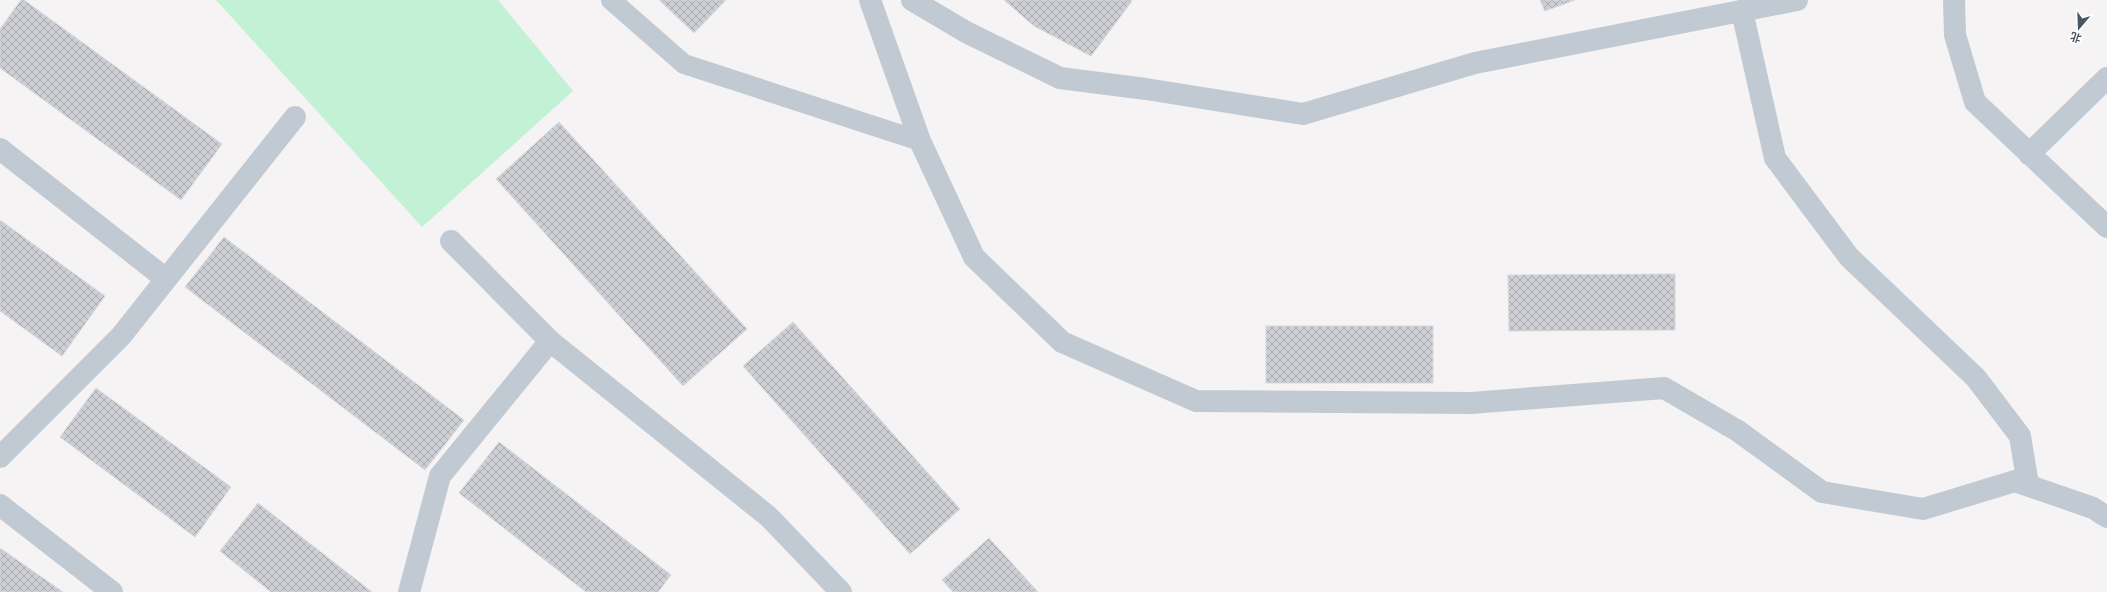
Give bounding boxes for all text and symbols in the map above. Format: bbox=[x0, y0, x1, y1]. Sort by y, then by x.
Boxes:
north arrow bbox=[2059, 8, 2099, 48]
text: 北 bbox=[2068, 30, 2083, 46]

